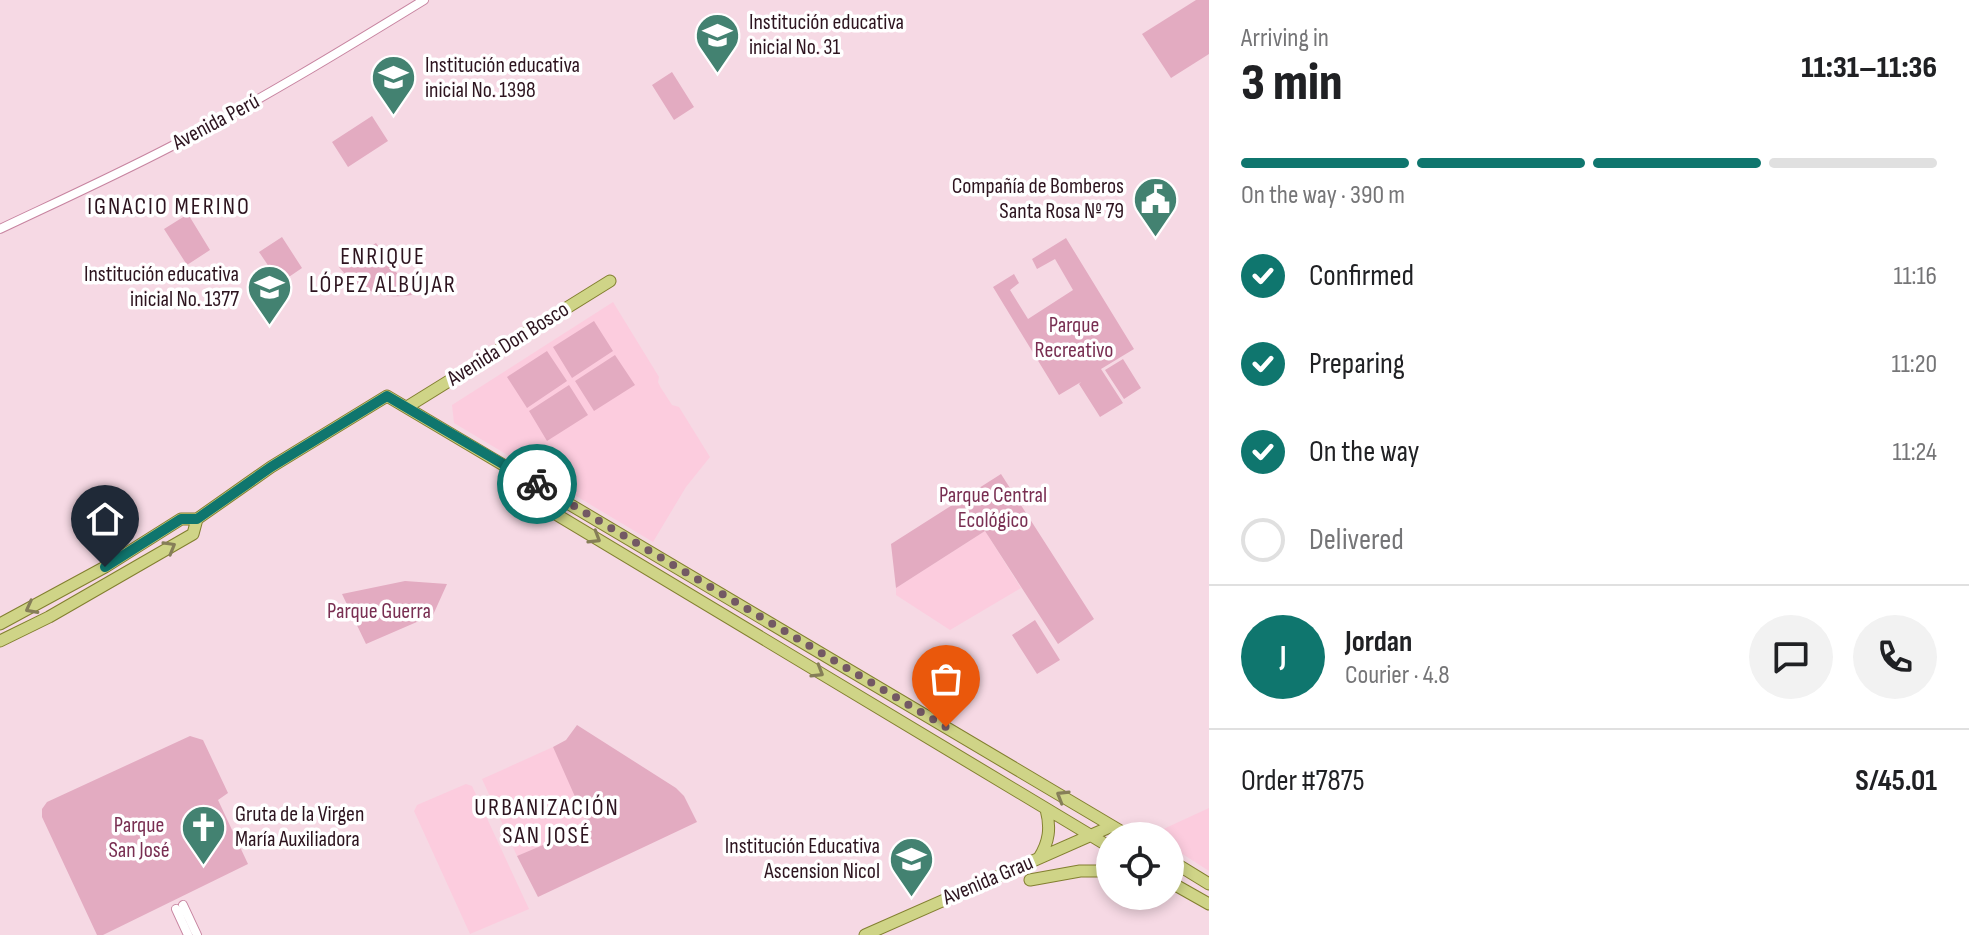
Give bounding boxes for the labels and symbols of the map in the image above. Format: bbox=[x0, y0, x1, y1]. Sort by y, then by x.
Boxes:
place label: Institución educativa inicial No. 31 bbox=[749, 9, 904, 61]
school or university icon: Institución educativa inicial No. 31 bbox=[694, 11, 742, 74]
place label: Institución educativa inicial No. 1398 bbox=[425, 52, 580, 104]
school or university icon: Institución educativa inicial No. 1398 bbox=[370, 54, 418, 117]
street label: Avenida Perú bbox=[167, 88, 264, 157]
place label: Compañía de Bomberos Santa Rosa Nº 79 bbox=[952, 173, 1124, 225]
public building icon: Compañía de Bomberos Santa Rosa Nº 79 bbox=[1131, 175, 1179, 238]
district label: IGNACIO MERINO bbox=[87, 192, 251, 221]
district label: ENRIQUE LÓPEZ ALBÚJAR bbox=[309, 242, 457, 299]
place label: Institución educativa inicial No. 1377 bbox=[84, 261, 239, 313]
school or university icon: Institución educativa inicial No. 1377 bbox=[246, 263, 294, 326]
street label: Avenida Don Bosco bbox=[441, 296, 574, 393]
park label: Parque Recreativo bbox=[1035, 312, 1113, 364]
courier bbox=[497, 444, 577, 524]
park label: Parque Central Ecológico bbox=[939, 482, 1047, 534]
pin bbox=[71, 485, 139, 567]
one-way arrow bbox=[586, 528, 601, 543]
one-way arrow bbox=[161, 541, 176, 557]
one-way arrow bbox=[26, 598, 40, 614]
park label: Parque Guerra bbox=[327, 598, 431, 625]
pin bbox=[912, 645, 980, 727]
one-way arrow bbox=[809, 662, 824, 678]
one-way arrow bbox=[1056, 791, 1071, 806]
district label: URBANIZACIÓN SAN JOSÉ bbox=[474, 793, 620, 850]
place label: Gruta de la Virgen María Auxiliadora bbox=[235, 801, 364, 853]
church icon: Gruta de la Virgen María Auxiliadora bbox=[180, 803, 228, 866]
park label: Parque San José bbox=[108, 812, 170, 864]
place label: Institución Educativa Ascension Nicol bbox=[725, 833, 880, 885]
school or university icon: Institución Educativa Ascension Nicol bbox=[887, 835, 935, 898]
street label: Avenida Grau bbox=[938, 849, 1037, 912]

